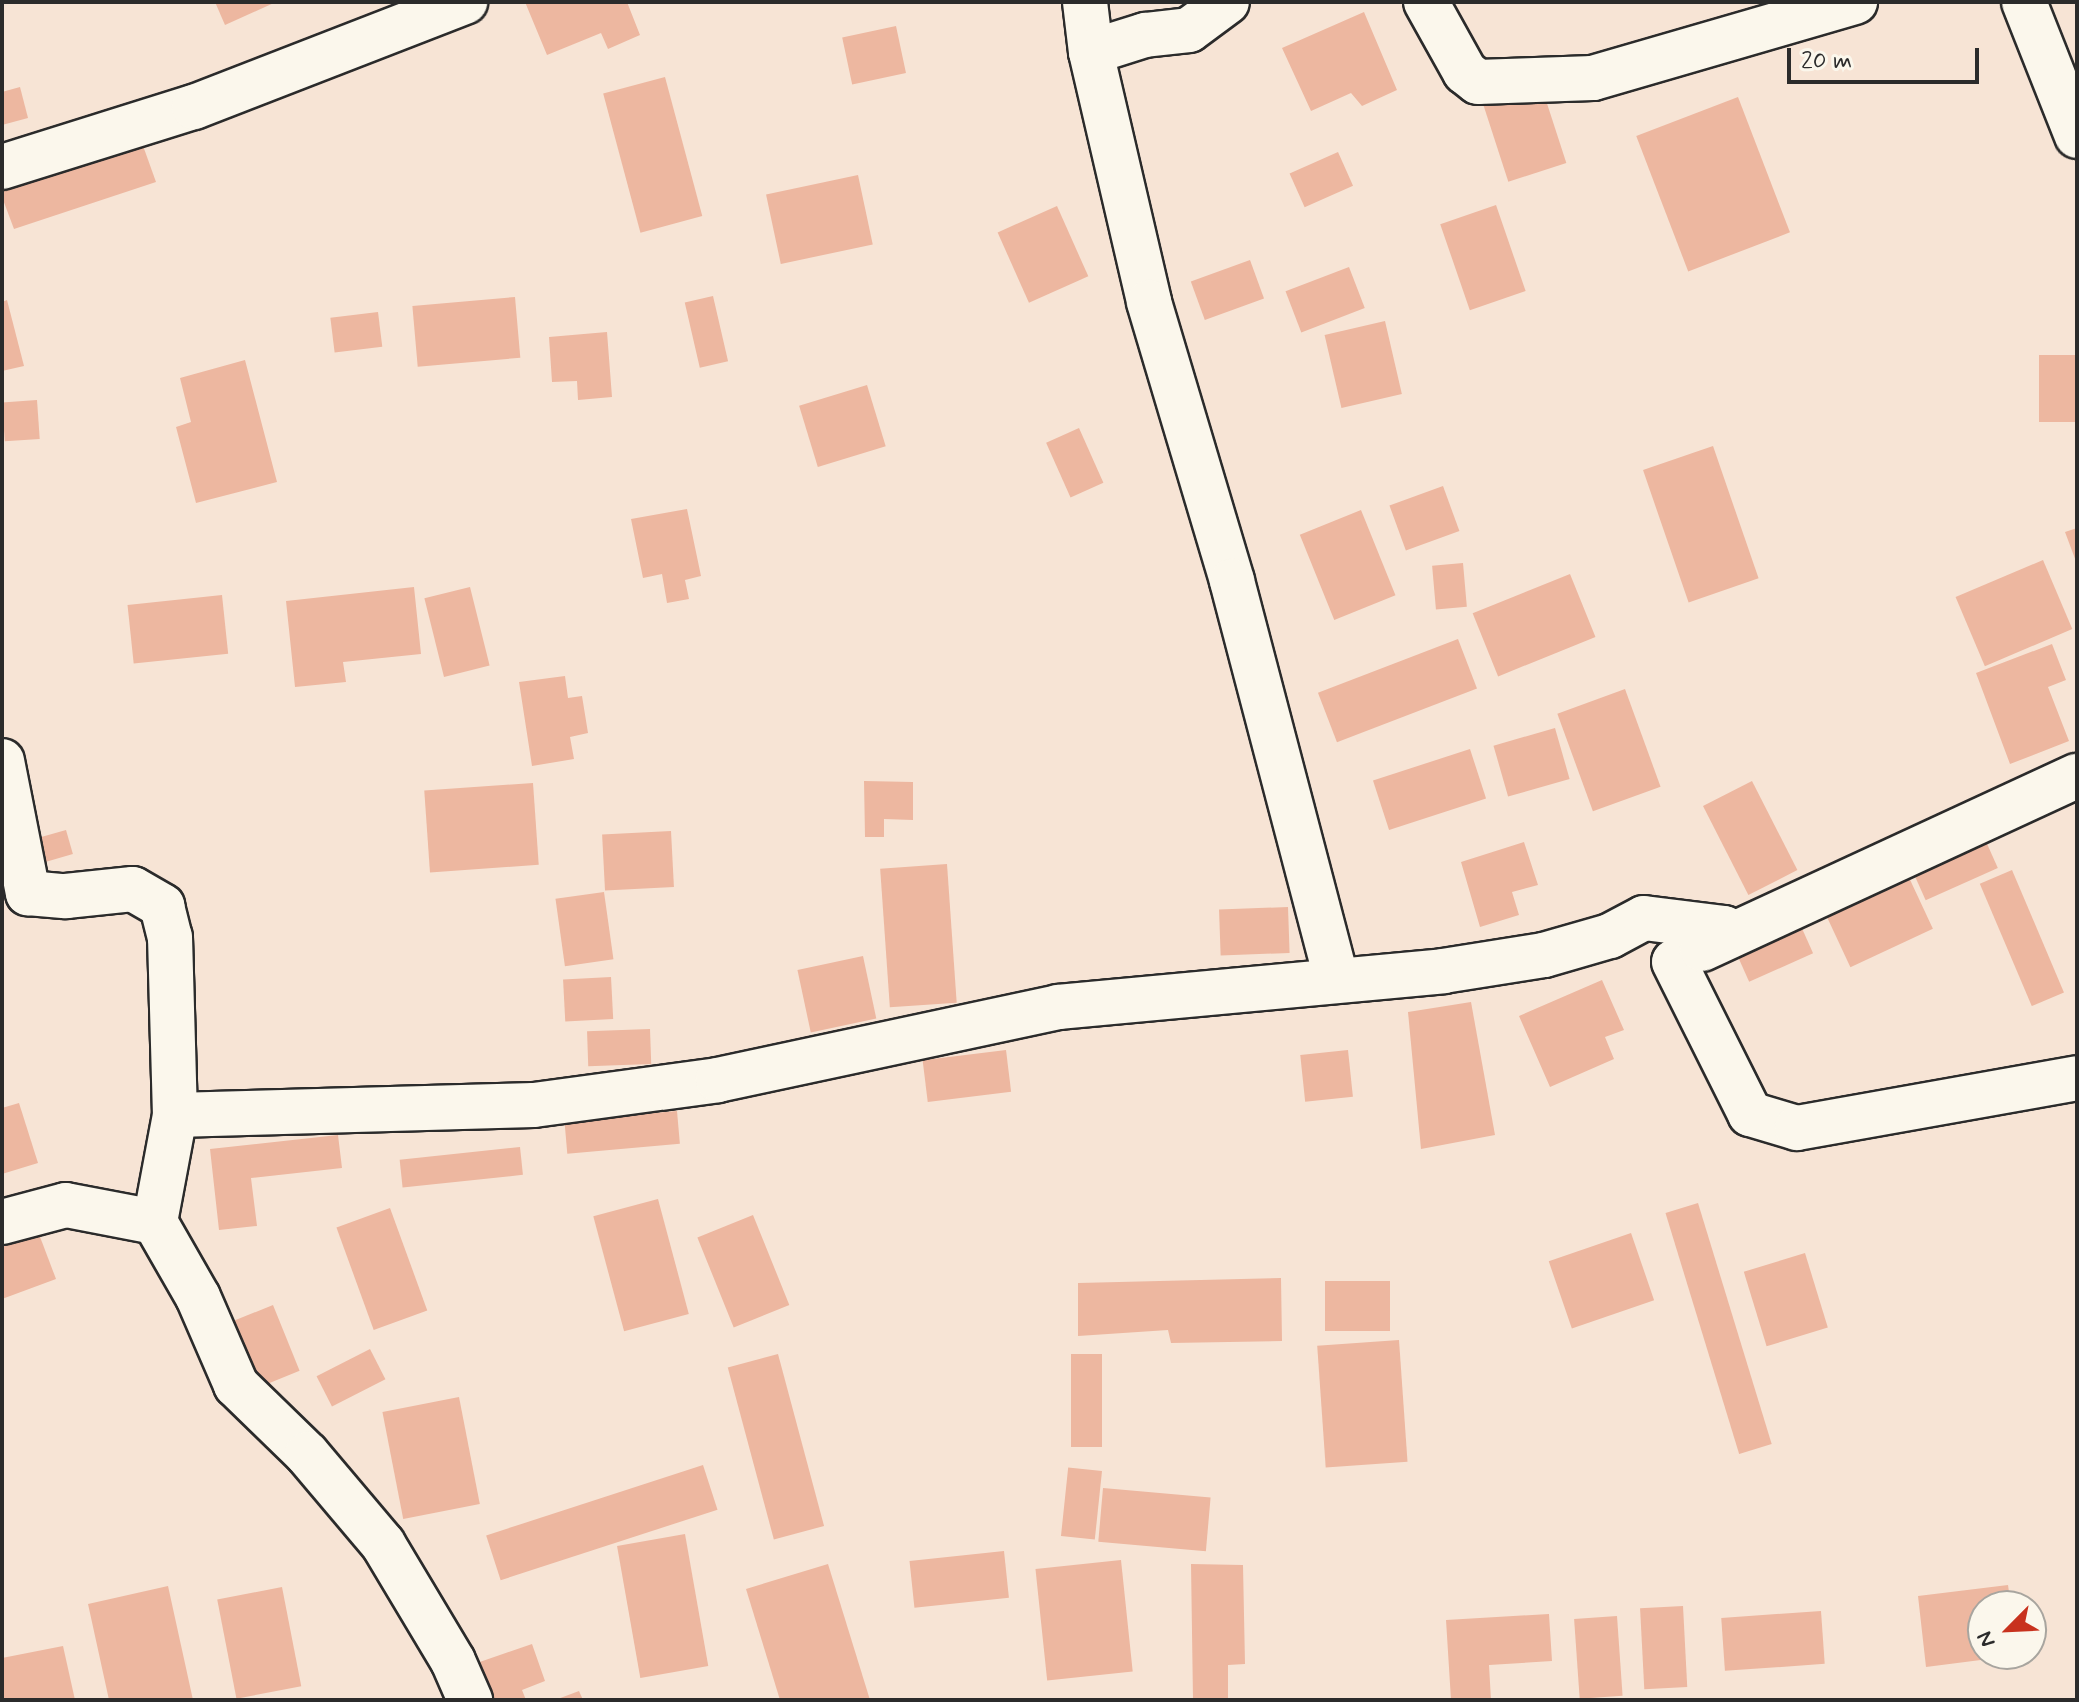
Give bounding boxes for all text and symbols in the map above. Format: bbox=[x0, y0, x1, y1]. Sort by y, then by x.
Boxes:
scale bar bbox=[1791, 32, 1983, 82]
text: 20 m bbox=[1801, 46, 1852, 77]
north arrow bbox=[1967, 1590, 2047, 1670]
text: N bbox=[1971, 1627, 2003, 1651]

